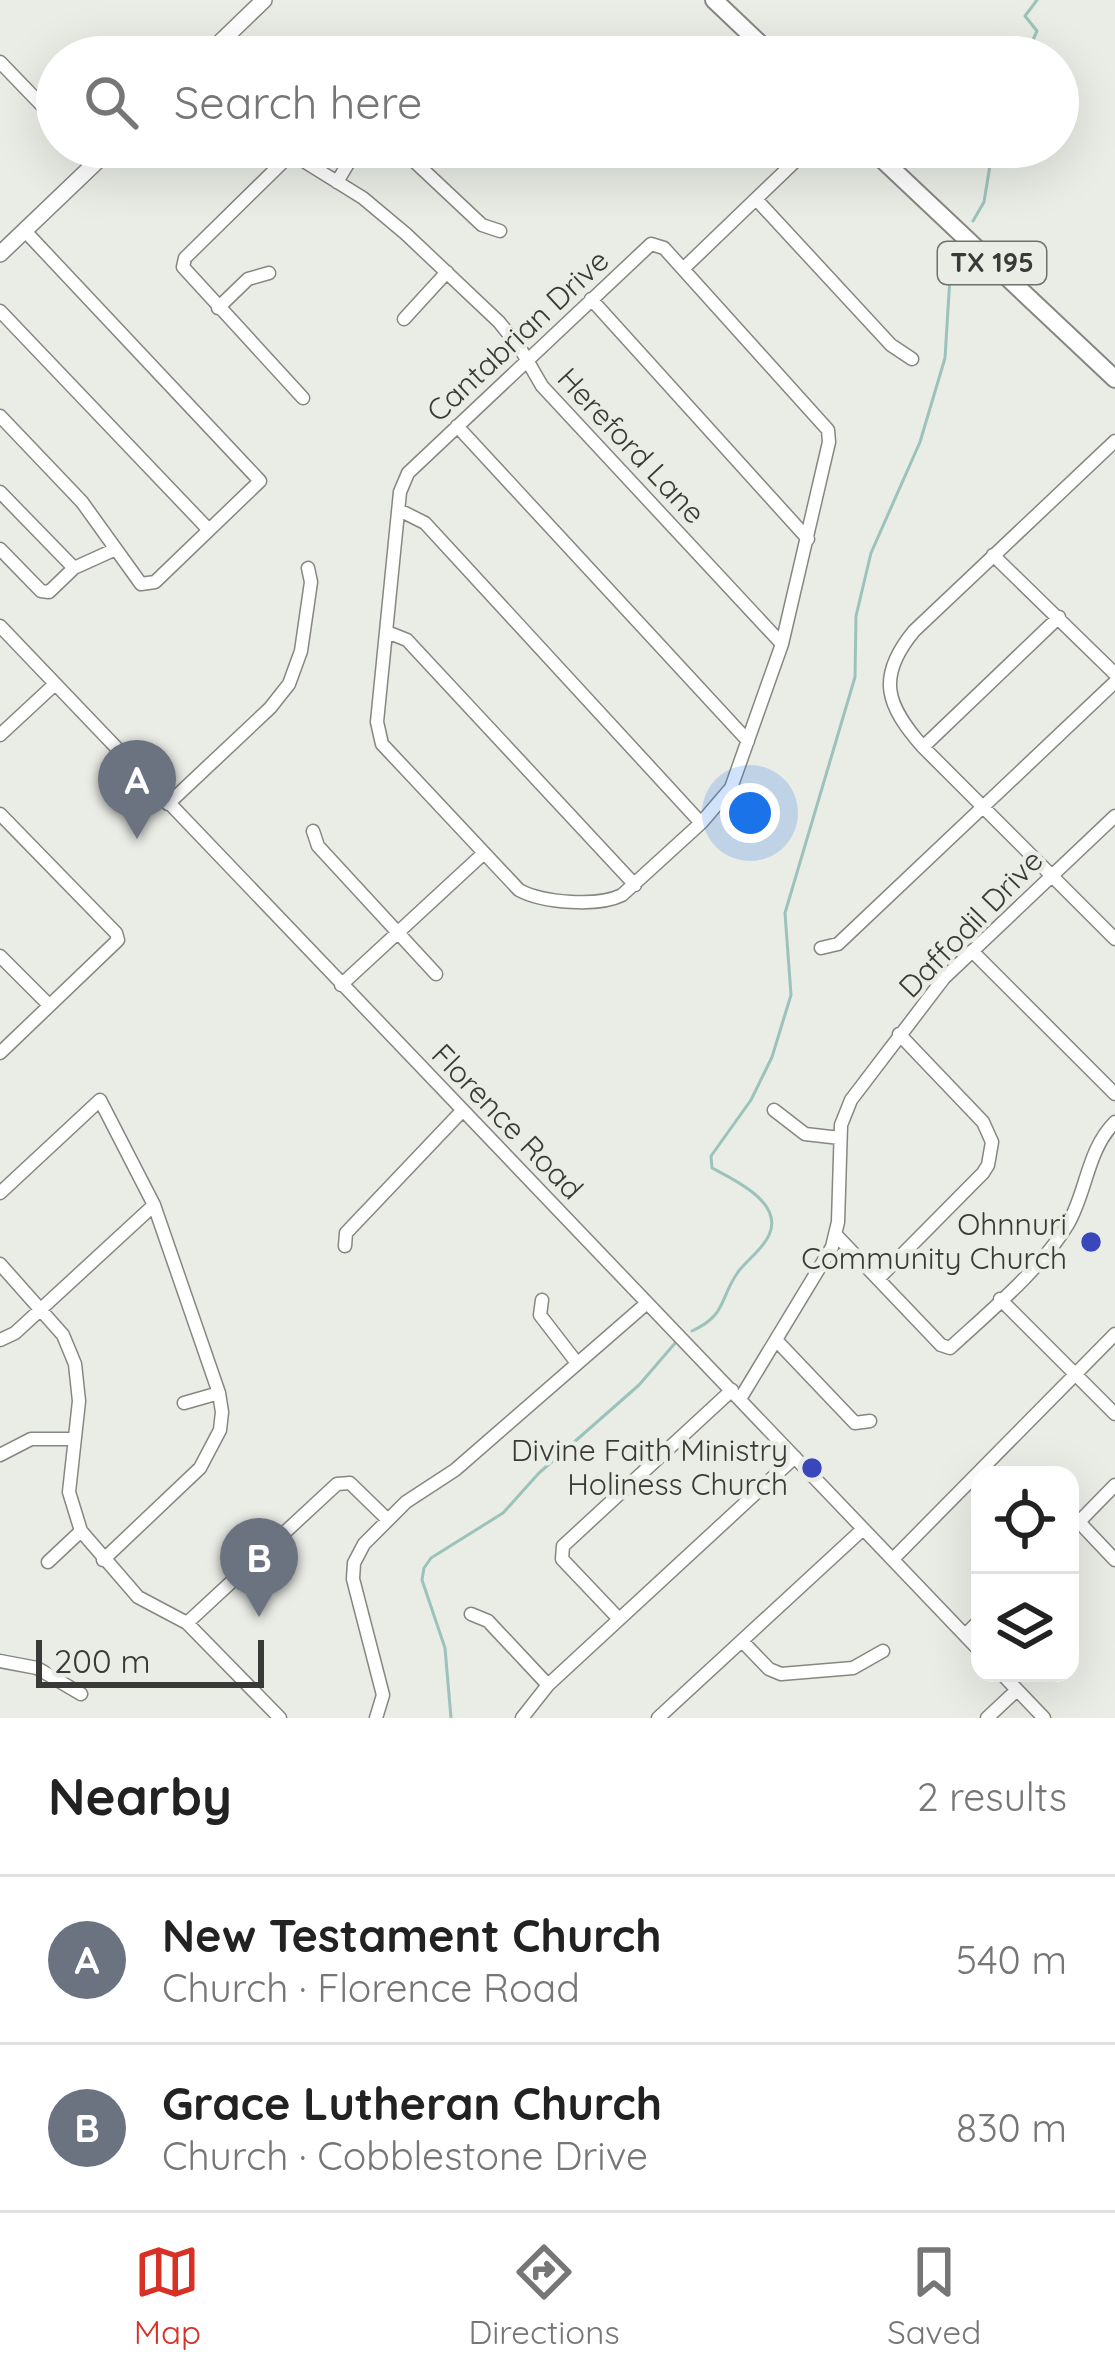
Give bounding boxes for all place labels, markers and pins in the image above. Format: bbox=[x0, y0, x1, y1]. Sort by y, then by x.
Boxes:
pin: A bbox=[98, 740, 176, 839]
place label: Ohnnuri Community Church bbox=[801, 1205, 1067, 1277]
marker: Ohnnuri Community Church bbox=[1078, 1229, 1104, 1255]
place label: Divine Faith Ministry Holiness Church bbox=[511, 1431, 788, 1503]
marker: Divine Faith Ministry Holiness Church bbox=[799, 1455, 825, 1481]
pin: B bbox=[220, 1518, 298, 1617]

